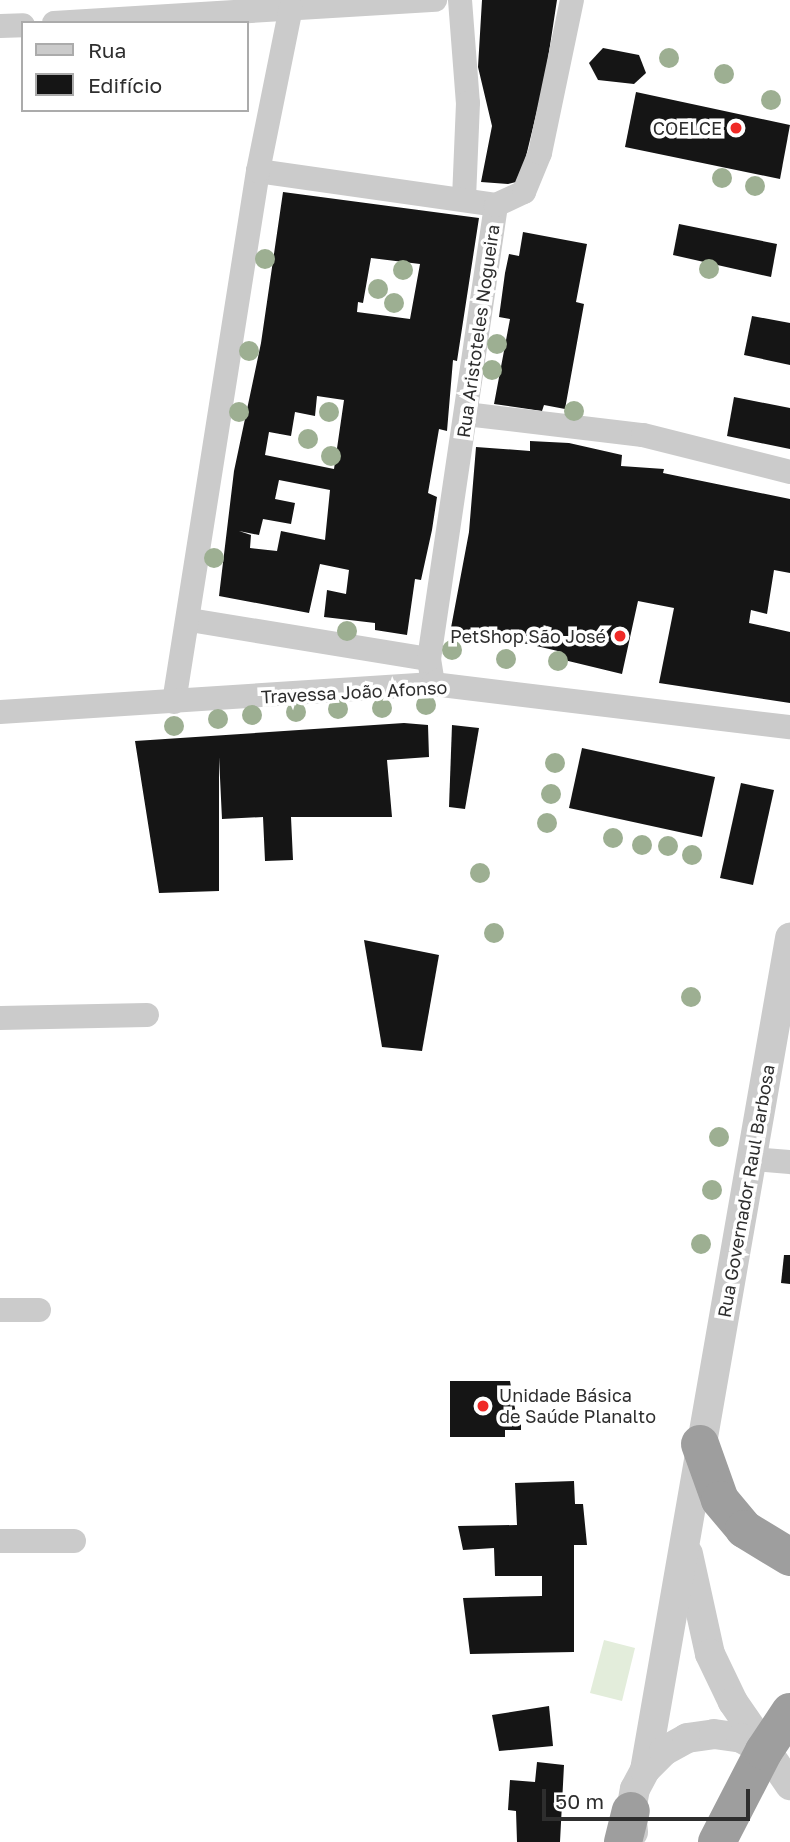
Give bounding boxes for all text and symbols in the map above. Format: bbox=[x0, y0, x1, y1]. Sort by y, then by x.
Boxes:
legend bbox=[21, 21, 248, 112]
text: Rua bbox=[88, 37, 126, 63]
text: Edifício bbox=[88, 72, 162, 98]
place label: COELCE bbox=[653, 117, 722, 139]
marker: COELCE bbox=[728, 120, 744, 136]
street label: Rua Aristoteles Nogueira bbox=[452, 223, 504, 439]
place label: PetShop São José bbox=[450, 625, 606, 647]
marker: PetShop São José bbox=[612, 628, 628, 644]
street label: Travessa João Afonso bbox=[260, 676, 448, 708]
street label: Rua Governador Raul Barbosa bbox=[713, 1063, 779, 1319]
place label: Unidade Básica de Saúde Planalto bbox=[499, 1385, 656, 1428]
marker: Unidade Básica de Saúde Planalto bbox=[473, 1396, 493, 1416]
scale bar bbox=[545, 1776, 753, 1820]
text: 50 m bbox=[555, 1788, 604, 1814]

